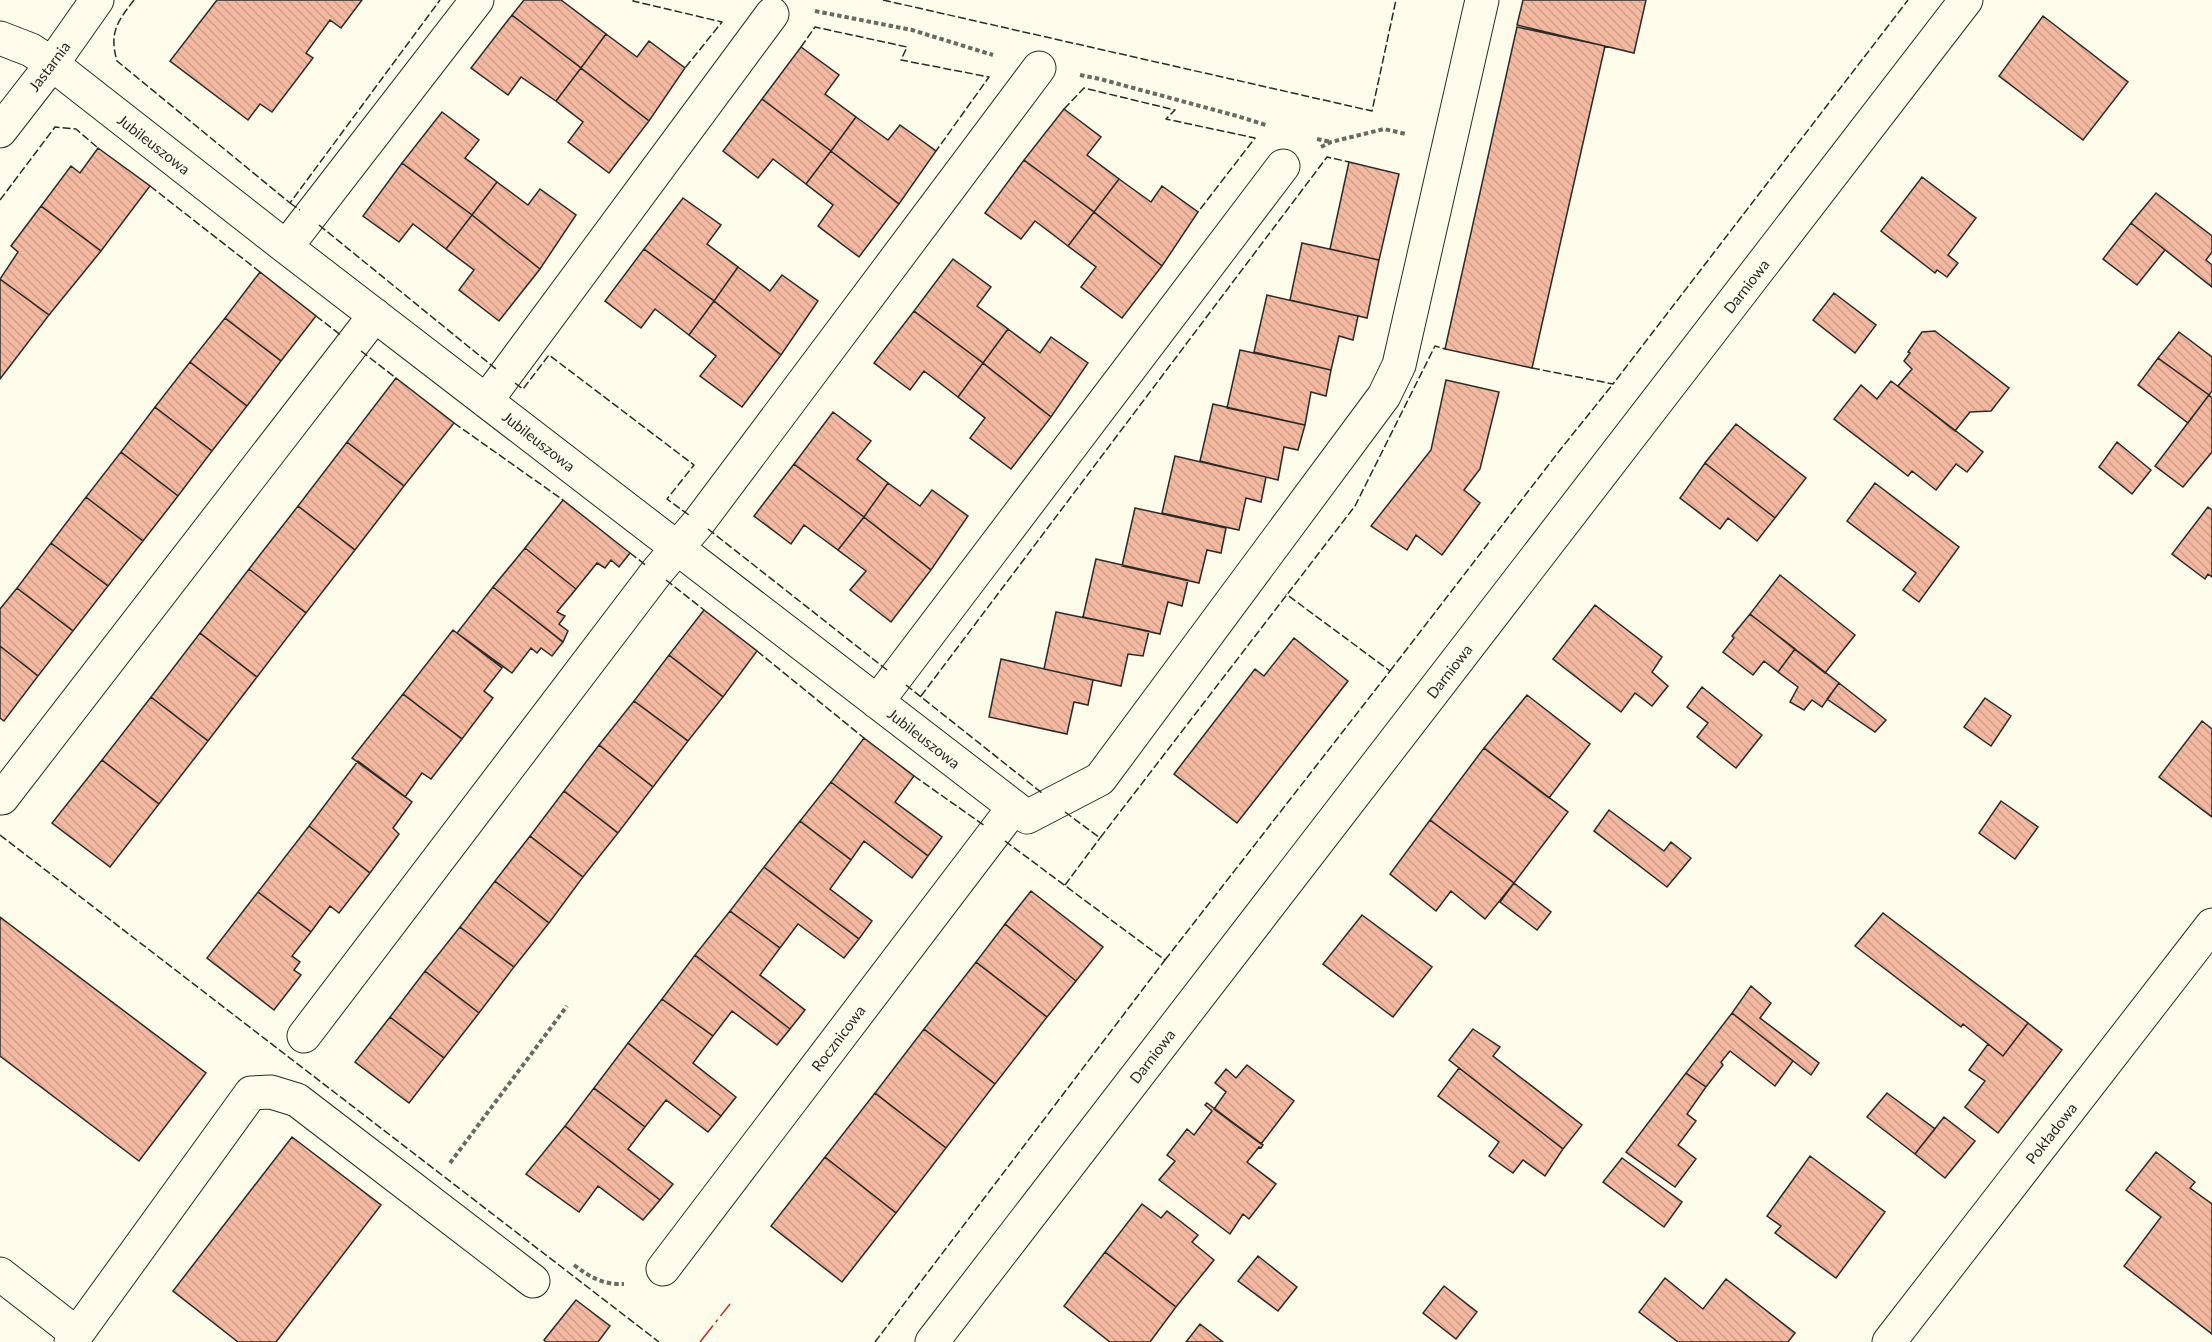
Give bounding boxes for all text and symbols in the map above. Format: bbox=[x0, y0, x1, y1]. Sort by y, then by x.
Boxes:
street label: Jastarnia bbox=[24, 38, 74, 94]
street label: Jubileuszowa bbox=[114, 110, 194, 178]
street label: Darniowa bbox=[1719, 255, 1773, 317]
street label: Jubileuszowa bbox=[499, 407, 579, 475]
street label: Darniowa bbox=[1422, 640, 1476, 702]
street label: Jubileuszowa bbox=[884, 704, 964, 772]
street label: Rocznicowa bbox=[807, 1001, 869, 1075]
street label: Darniowa bbox=[1125, 1025, 1179, 1087]
street label: Pokładowa bbox=[2022, 1099, 2080, 1167]

